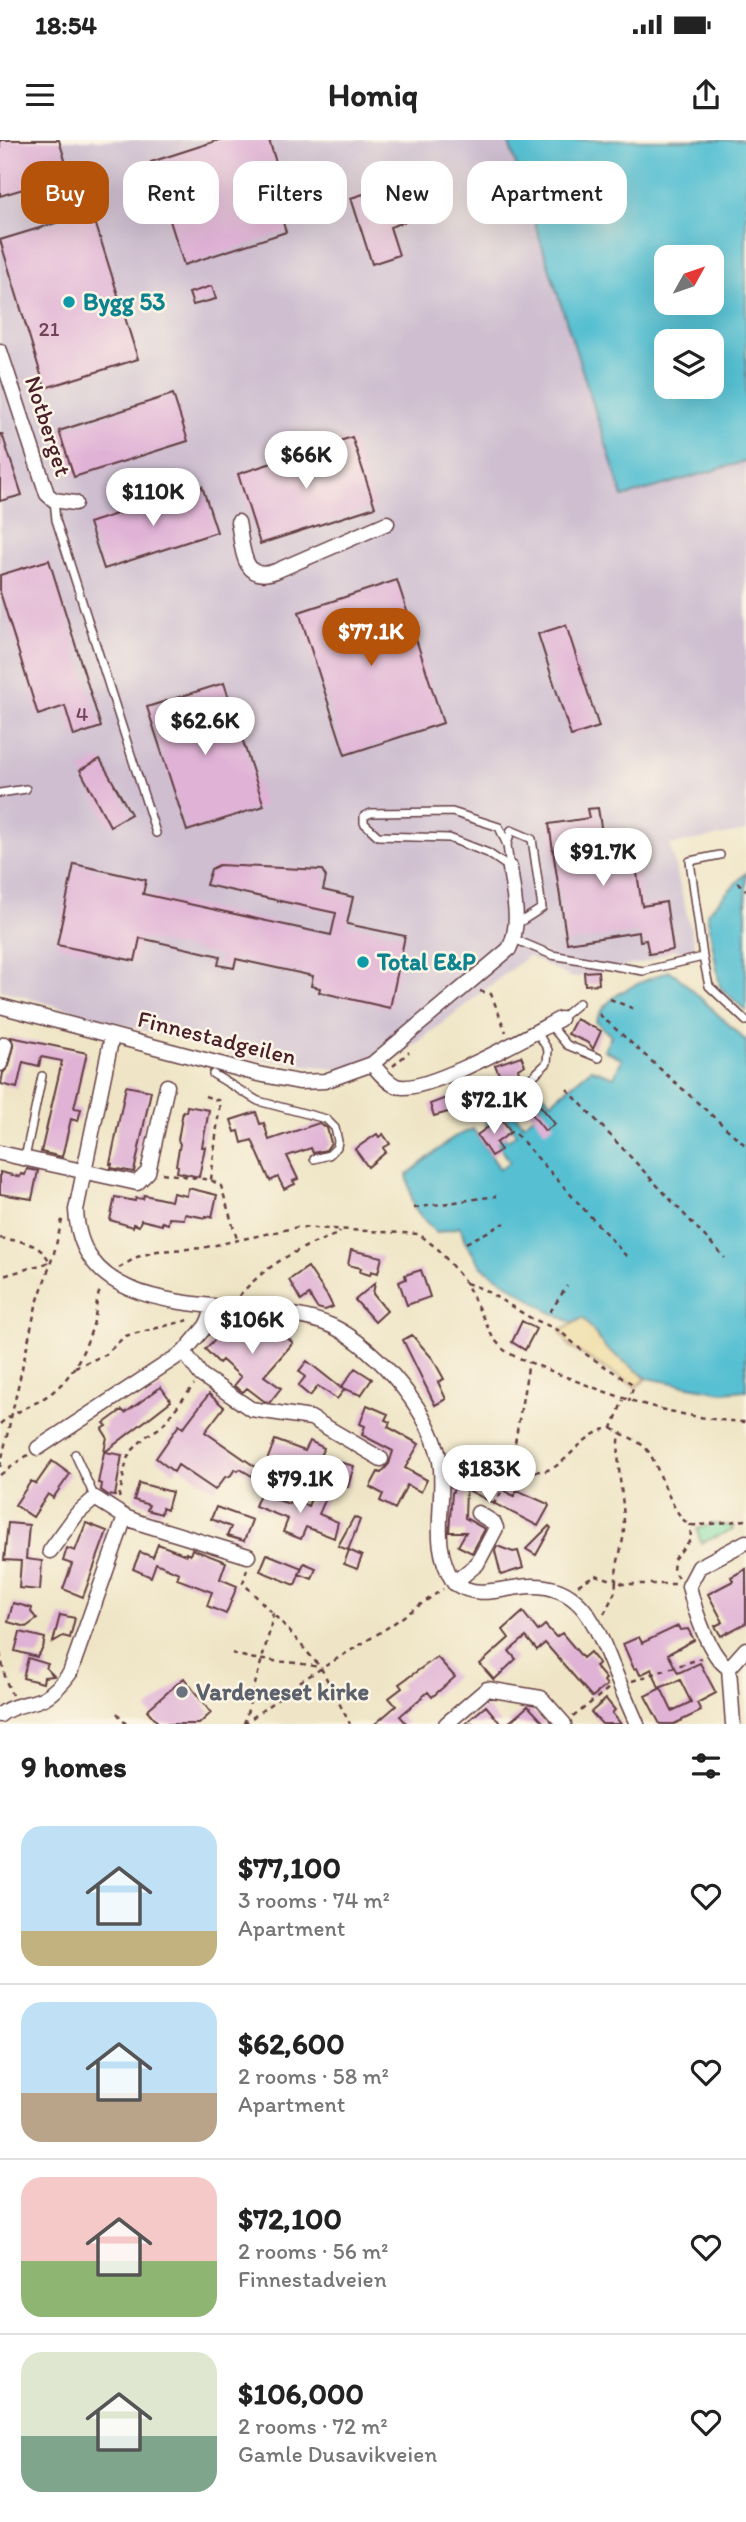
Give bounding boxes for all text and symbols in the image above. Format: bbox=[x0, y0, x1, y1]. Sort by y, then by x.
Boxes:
text: 18:54 bbox=[35, 9, 97, 41]
icon: menu bbox=[21, 76, 59, 114]
text: Homiq bbox=[328, 76, 418, 114]
icon: share bbox=[687, 76, 725, 114]
chip: Buy bbox=[21, 161, 109, 224]
chip: Rent bbox=[123, 161, 219, 224]
chip: Filters bbox=[233, 161, 347, 224]
chip: New bbox=[361, 161, 453, 224]
chip: Apartment bbox=[467, 161, 627, 224]
north arrow bbox=[654, 245, 724, 315]
map controls bbox=[654, 245, 724, 399]
place label: Bygg 53 bbox=[83, 287, 165, 317]
marker: Bygg 53 bbox=[61, 294, 77, 310]
house number: 21 bbox=[39, 316, 60, 341]
button: layers bbox=[654, 329, 724, 399]
street label: Notberget bbox=[19, 372, 78, 480]
pin: $66K bbox=[265, 432, 347, 491]
text: $66K bbox=[281, 440, 331, 468]
pin: $110K bbox=[104, 468, 202, 528]
text: $110K bbox=[122, 477, 184, 505]
pin: $77.1K bbox=[314, 608, 428, 668]
text: $77.1K bbox=[338, 617, 404, 645]
pin: $62.6K bbox=[148, 698, 262, 757]
house number: 4 bbox=[76, 701, 89, 726]
text: $62.6K bbox=[171, 706, 239, 734]
pin: $91.7K bbox=[546, 828, 660, 888]
text: $91.7K bbox=[570, 837, 636, 865]
place label: Total E&P bbox=[376, 947, 476, 976]
marker: Total E&P bbox=[355, 954, 371, 970]
street label: Finnestadgeilen bbox=[135, 1004, 300, 1071]
pin: $72.1K bbox=[437, 1076, 551, 1136]
text: $72.1K bbox=[461, 1085, 527, 1113]
pin: $106K bbox=[203, 1296, 301, 1356]
text: $106K bbox=[220, 1305, 284, 1333]
pin: $183K bbox=[440, 1446, 538, 1505]
text: $183K bbox=[458, 1454, 520, 1482]
pin: $79.1K bbox=[243, 1456, 357, 1515]
text: $79.1K bbox=[267, 1464, 333, 1492]
place label: Vardeneset kirke bbox=[196, 1677, 369, 1706]
marker: Vardeneset kirke bbox=[174, 1684, 190, 1700]
icon: filters bbox=[687, 1747, 725, 1785]
text: 9 homes bbox=[21, 1748, 127, 1785]
text: $77,100 bbox=[238, 1849, 341, 1886]
icon: home bbox=[77, 1854, 161, 1938]
icon: heart bbox=[687, 1877, 725, 1915]
text: 3 rooms · 74 m² bbox=[238, 1886, 390, 1914]
text: Apartment bbox=[238, 1914, 345, 1942]
text: $62,600 bbox=[238, 2025, 345, 2062]
icon: home bbox=[77, 2030, 161, 2114]
icon: heart bbox=[687, 2053, 725, 2091]
text: 2 rooms · 58 m² bbox=[238, 2062, 389, 2090]
text: Apartment bbox=[238, 2090, 345, 2118]
text: $72,100 bbox=[238, 2200, 342, 2237]
icon: home bbox=[77, 2205, 161, 2289]
icon: heart bbox=[687, 2228, 725, 2266]
text: 2 rooms · 56 m² bbox=[238, 2237, 389, 2265]
text: Finnestadveien bbox=[238, 2265, 387, 2293]
text: $106,000 bbox=[238, 2375, 364, 2412]
icon: home bbox=[77, 2380, 161, 2464]
icon: heart bbox=[687, 2403, 725, 2441]
text: 2 rooms · 72 m² bbox=[238, 2412, 388, 2440]
text: Gamle Dusavikveien bbox=[238, 2440, 437, 2468]

